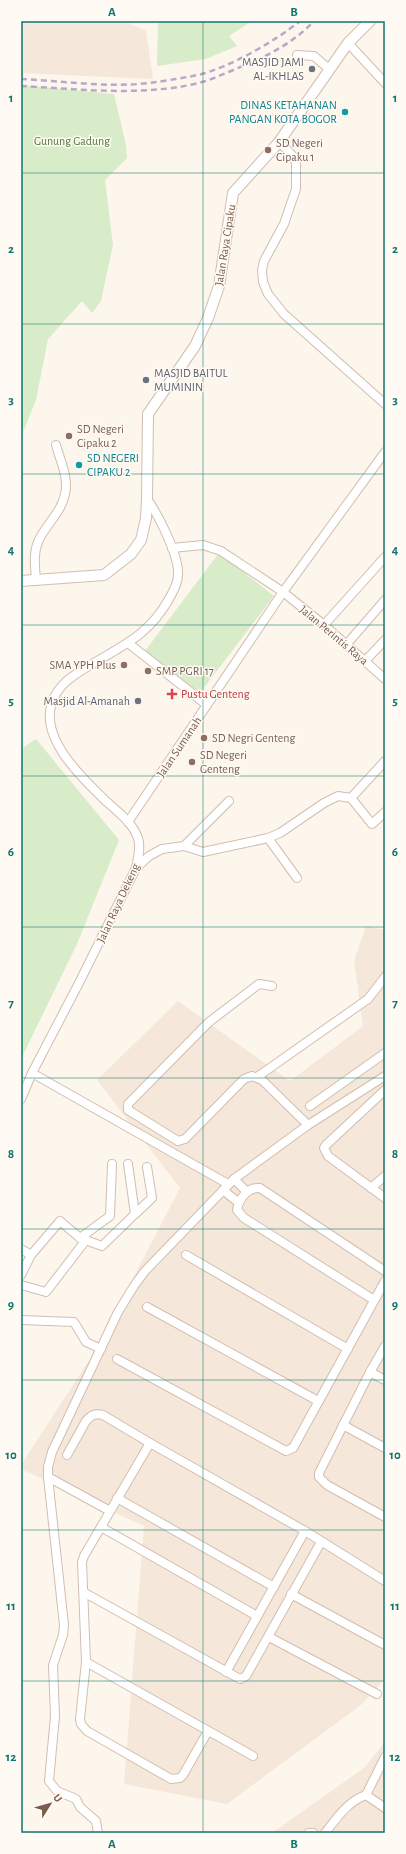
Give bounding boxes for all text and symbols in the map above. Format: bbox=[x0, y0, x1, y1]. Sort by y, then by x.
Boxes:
text: A bbox=[108, 6, 116, 19]
text: B bbox=[290, 6, 298, 19]
place label: MASJID JAMI AL-IKHLAS bbox=[242, 56, 304, 82]
marker: MASJID JAMI AL-IKHLAS bbox=[307, 64, 317, 74]
text: 1 bbox=[9, 92, 13, 105]
text: 1 bbox=[393, 92, 397, 105]
place label: DINAS KETAHANAN PANGAN KOTA BOGOR bbox=[229, 99, 337, 125]
marker: DINAS KETAHANAN PANGAN KOTA BOGOR bbox=[340, 107, 350, 117]
park label: Gunung Gadung bbox=[34, 135, 110, 147]
place label: SD Negeri Cipaku 1 bbox=[276, 137, 323, 163]
marker: SD Negeri Cipaku 1 bbox=[263, 145, 273, 155]
street label: Jalan Raya Cipaku bbox=[213, 203, 238, 287]
text: 2 bbox=[8, 243, 14, 256]
text: 2 bbox=[392, 243, 398, 256]
place label: MASJID BAITUL MUMININ bbox=[154, 367, 228, 393]
marker: MASJID BAITUL MUMININ bbox=[141, 375, 151, 385]
text: 3 bbox=[8, 394, 14, 407]
text: 3 bbox=[392, 394, 398, 407]
place label: SD Negeri Cipaku 2 bbox=[77, 423, 124, 449]
marker: SD Negeri Cipaku 2 bbox=[64, 431, 74, 441]
place label: SD NEGERI CIPAKU 2 bbox=[87, 452, 139, 478]
marker: SD NEGERI CIPAKU 2 bbox=[74, 460, 84, 470]
text: 4 bbox=[8, 544, 15, 557]
text: 4 bbox=[392, 544, 399, 557]
street label: Jalan Perintis Raya bbox=[297, 603, 371, 668]
place label: SMA YPH Plus bbox=[49, 659, 116, 671]
marker: SMA YPH Plus bbox=[119, 660, 129, 670]
place label: SMP PGRI 17 bbox=[156, 665, 214, 677]
marker: SMP PGRI 17 bbox=[143, 666, 153, 676]
marker: Pustu Genteng bbox=[166, 688, 178, 700]
place label: Pustu Genteng bbox=[181, 688, 250, 700]
text: 5 bbox=[8, 695, 14, 708]
place label: Masjid Al-Amanah bbox=[44, 695, 130, 708]
text: 5 bbox=[392, 695, 398, 708]
marker: Masjid Al-Amanah bbox=[133, 696, 143, 706]
street label: Jalan Sumanah bbox=[154, 715, 204, 779]
place label: SD Negri Genteng bbox=[212, 732, 295, 744]
marker: SD Negri Genteng bbox=[199, 733, 209, 743]
place label: SD Negeri Genteng bbox=[200, 749, 247, 775]
marker: SD Negeri Genteng bbox=[187, 757, 197, 767]
text: 6 bbox=[8, 846, 14, 859]
text: 6 bbox=[392, 846, 398, 859]
street label: Jalan Raya Dekeng bbox=[94, 861, 143, 945]
text: 7 bbox=[8, 997, 14, 1010]
text: 7 bbox=[392, 997, 398, 1010]
text: 8 bbox=[8, 1148, 14, 1161]
text: 8 bbox=[392, 1148, 398, 1161]
text: 9 bbox=[8, 1299, 14, 1312]
text: 9 bbox=[392, 1299, 398, 1312]
text: 10 bbox=[5, 1449, 17, 1462]
text: 10 bbox=[389, 1449, 401, 1462]
text: 11 bbox=[6, 1600, 16, 1613]
text: 11 bbox=[390, 1600, 400, 1613]
text: 12 bbox=[6, 1751, 16, 1764]
text: 12 bbox=[390, 1751, 400, 1764]
north arrow bbox=[30, 1784, 70, 1824]
text: U bbox=[51, 1792, 64, 1804]
text: A bbox=[108, 1838, 116, 1851]
text: B bbox=[290, 1838, 298, 1851]

